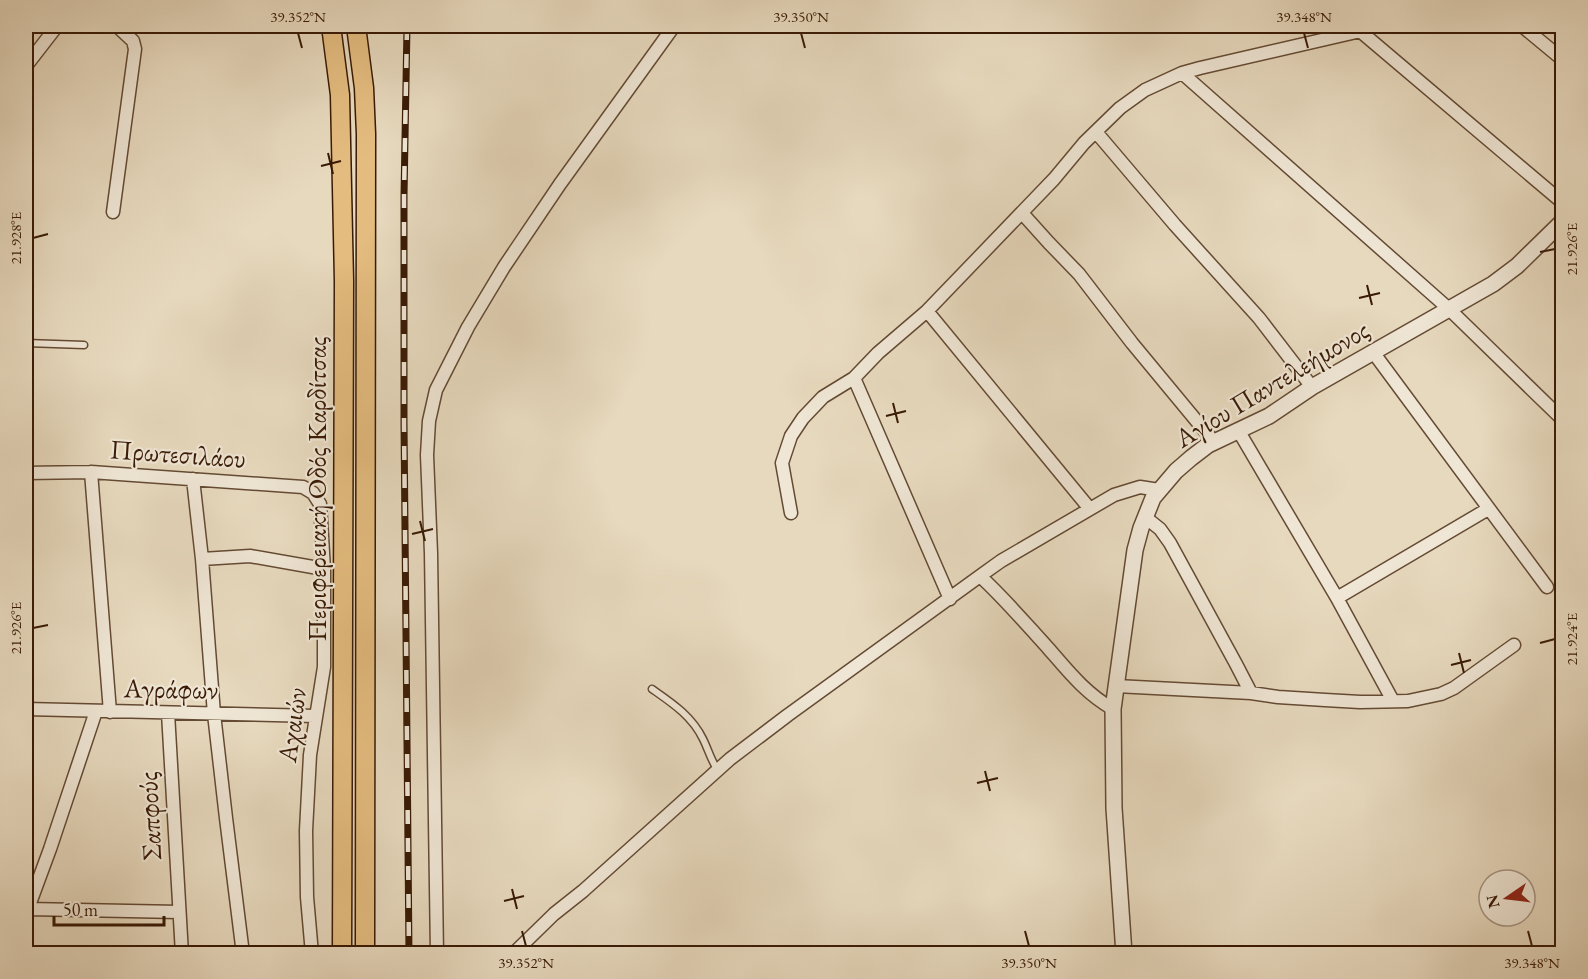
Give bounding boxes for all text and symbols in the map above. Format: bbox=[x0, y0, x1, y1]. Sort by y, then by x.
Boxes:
text: 39.352°N bbox=[270, 7, 326, 26]
text: 39.350°N bbox=[773, 7, 829, 26]
text: 39.348°N bbox=[1276, 7, 1332, 26]
text: 21.928°E bbox=[6, 211, 25, 264]
text: 21.926°E bbox=[1562, 222, 1581, 275]
street label: Αγίου Παντελεήμονος bbox=[1167, 312, 1375, 456]
street label: Περιφερειακή Οδός Καρδίτσας bbox=[299, 336, 334, 642]
street label: Πρωτεσιλάου bbox=[109, 431, 247, 476]
text: 21.926°E bbox=[6, 601, 25, 654]
text: 21.924°E bbox=[1562, 612, 1581, 665]
street label: Αγράφων bbox=[122, 670, 219, 707]
street label: Αχαιών bbox=[269, 685, 314, 766]
street label: Σαπφούς bbox=[130, 771, 169, 861]
north arrow bbox=[1477, 868, 1537, 928]
scale bar bbox=[54, 889, 164, 927]
text: N bbox=[1481, 893, 1505, 910]
text: 50 m bbox=[63, 898, 98, 921]
text: 39.352°N bbox=[498, 953, 554, 972]
text: 39.350°N bbox=[1001, 953, 1057, 972]
text: 39.348°N bbox=[1504, 953, 1560, 972]

